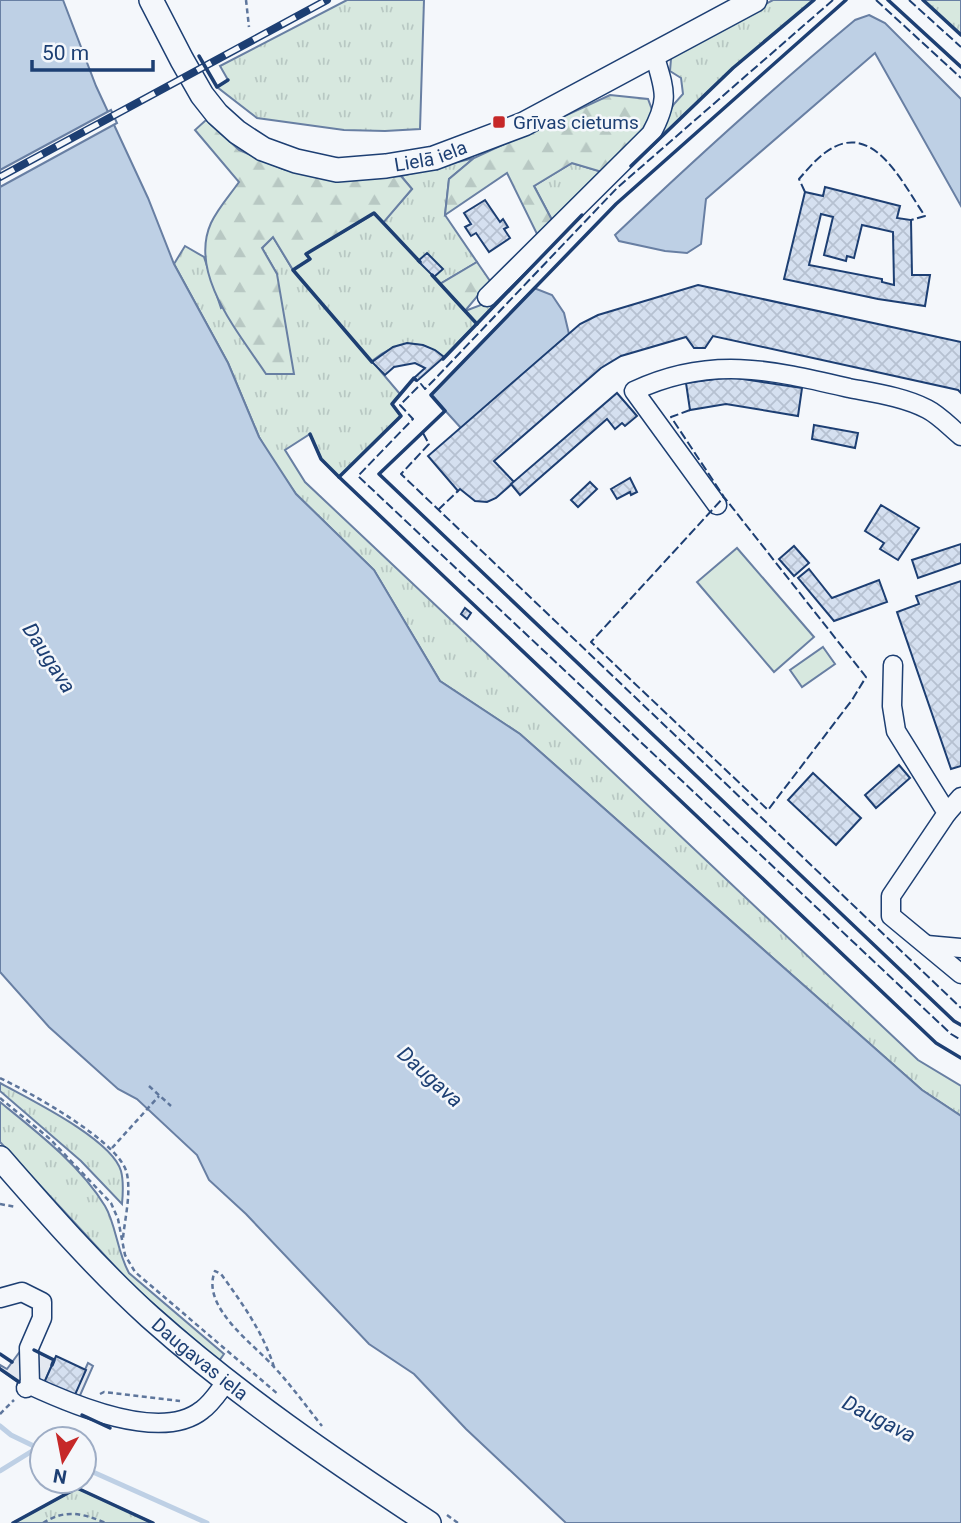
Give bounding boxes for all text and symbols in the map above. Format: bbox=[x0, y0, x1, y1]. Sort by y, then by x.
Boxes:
scale bar bbox=[32, 28, 152, 72]
text: 50 m bbox=[42, 41, 89, 65]
place label: Grīvas cietums bbox=[513, 111, 639, 134]
marker: Grīvas cietums bbox=[491, 114, 507, 130]
street label: Lielā iela bbox=[393, 136, 470, 176]
water label: Daugava bbox=[17, 618, 81, 698]
water label: Daugava bbox=[393, 1042, 467, 1112]
street label: Daugavas iela bbox=[147, 1313, 253, 1405]
water label: Daugava bbox=[838, 1390, 920, 1448]
north arrow bbox=[28, 1425, 98, 1495]
text: N bbox=[52, 1464, 69, 1489]

